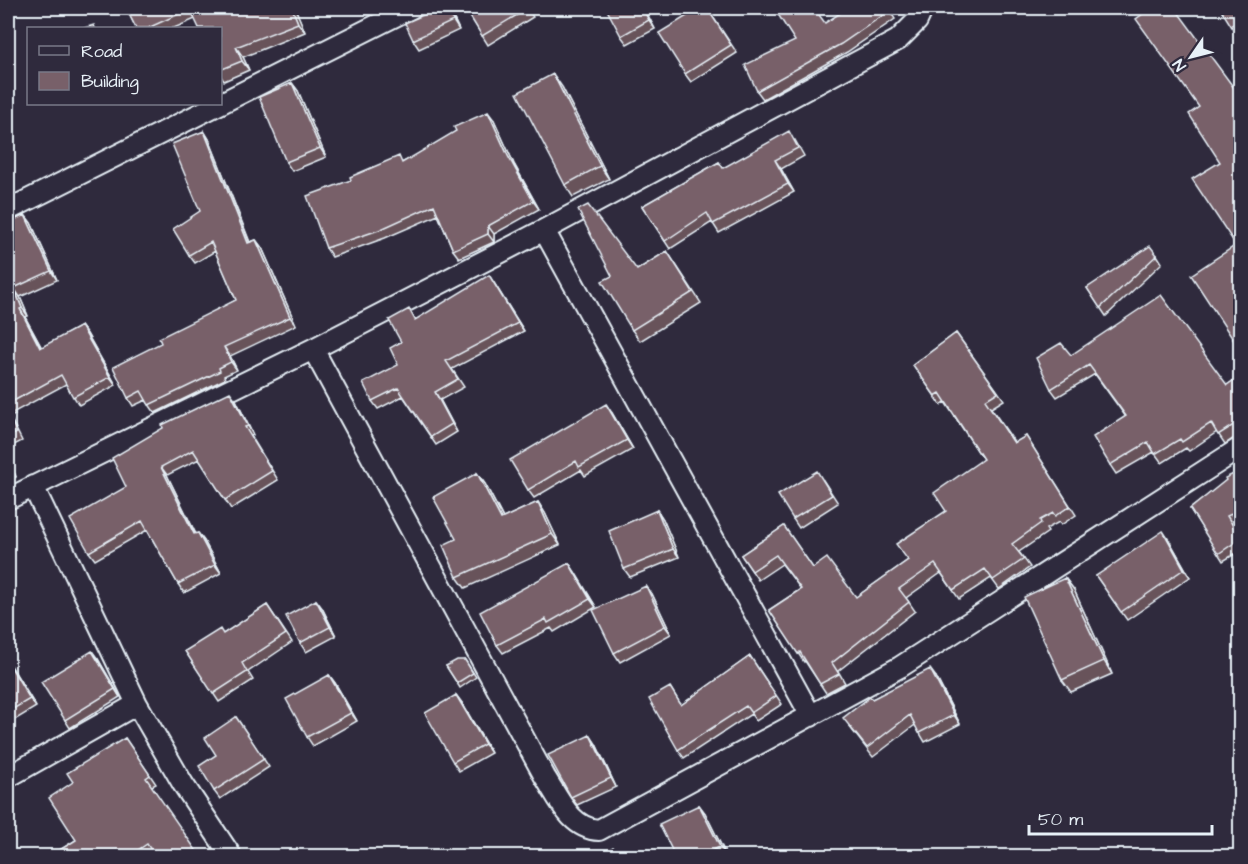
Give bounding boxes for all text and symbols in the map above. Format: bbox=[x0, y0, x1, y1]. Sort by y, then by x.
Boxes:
legend bbox=[27, 27, 222, 105]
north arrow bbox=[1161, 27, 1221, 87]
text: Road bbox=[81, 39, 122, 64]
text: N bbox=[1168, 55, 1191, 75]
text: Building bbox=[81, 69, 139, 95]
scale bar bbox=[1029, 798, 1212, 836]
text: 50 m bbox=[1038, 807, 1083, 832]

